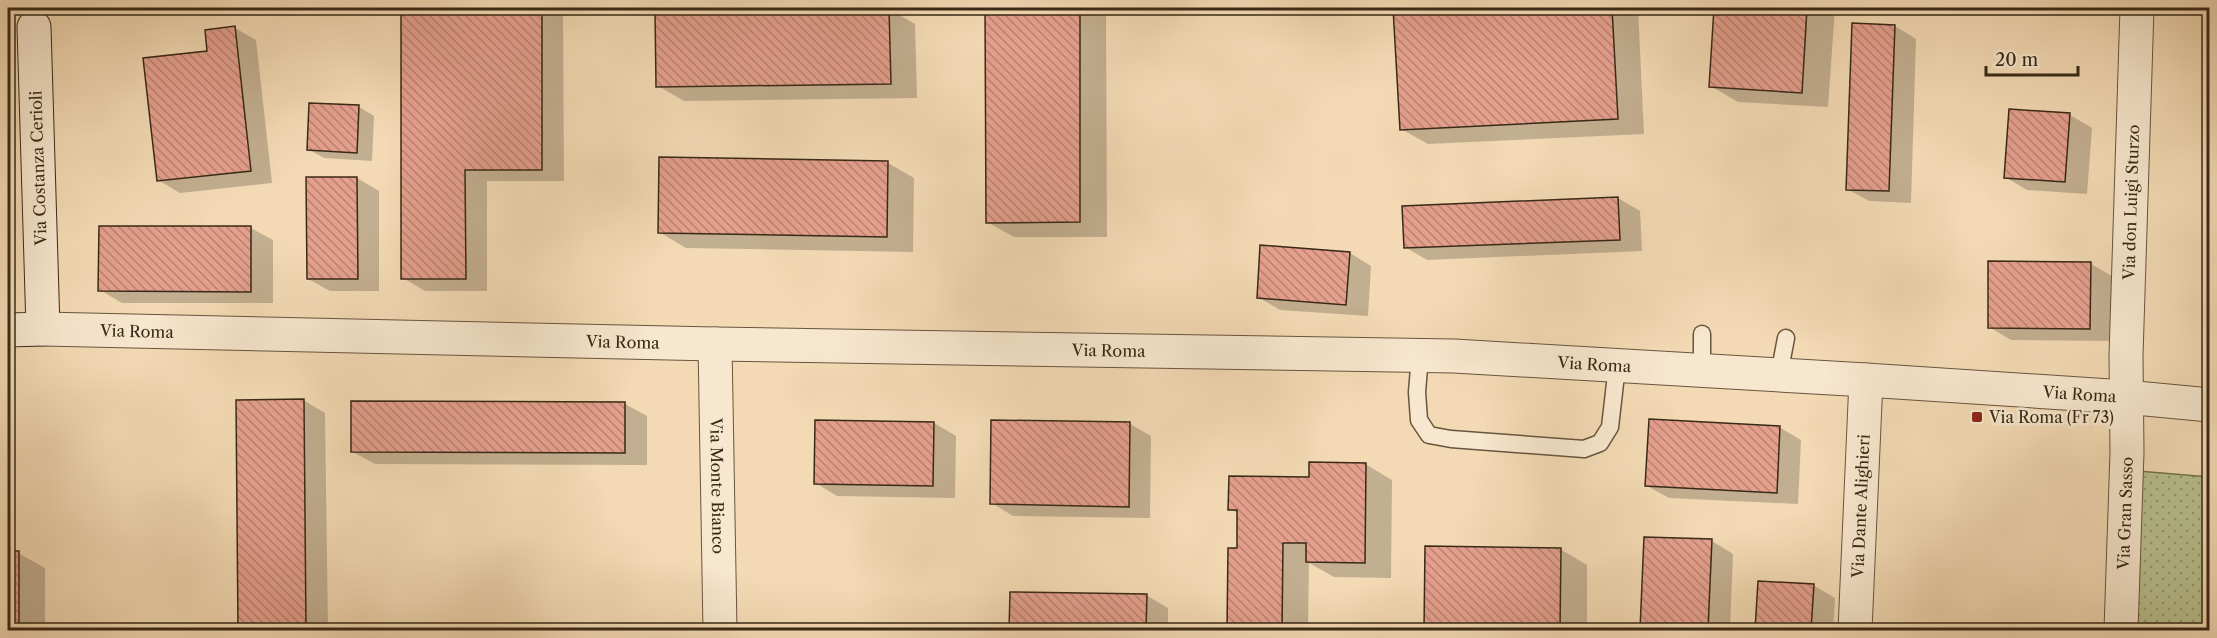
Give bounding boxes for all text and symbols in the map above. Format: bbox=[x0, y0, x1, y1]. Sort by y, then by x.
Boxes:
scale bar bbox=[1986, 39, 2078, 77]
text: 20 m bbox=[1995, 49, 2039, 71]
street label: Via Costanza Cerioli bbox=[25, 90, 51, 247]
street label: Via don Luigi Sturzo bbox=[2118, 124, 2143, 281]
street label: Via Roma bbox=[99, 320, 175, 342]
street label: Via Roma bbox=[585, 331, 660, 353]
street label: Via Roma bbox=[1071, 340, 1146, 361]
street label: Via Roma bbox=[1556, 352, 1632, 376]
street label: Via Roma bbox=[2041, 382, 2118, 406]
place label: Via Roma (Fr 73) bbox=[1988, 407, 2114, 427]
marker: Via Roma (Fr 73) bbox=[1970, 410, 1984, 424]
street label: Via Monte Bianco bbox=[706, 417, 729, 554]
street label: Via Dante Alighieri bbox=[1847, 434, 1874, 580]
street label: Via Gran Sasso bbox=[2113, 456, 2137, 571]

